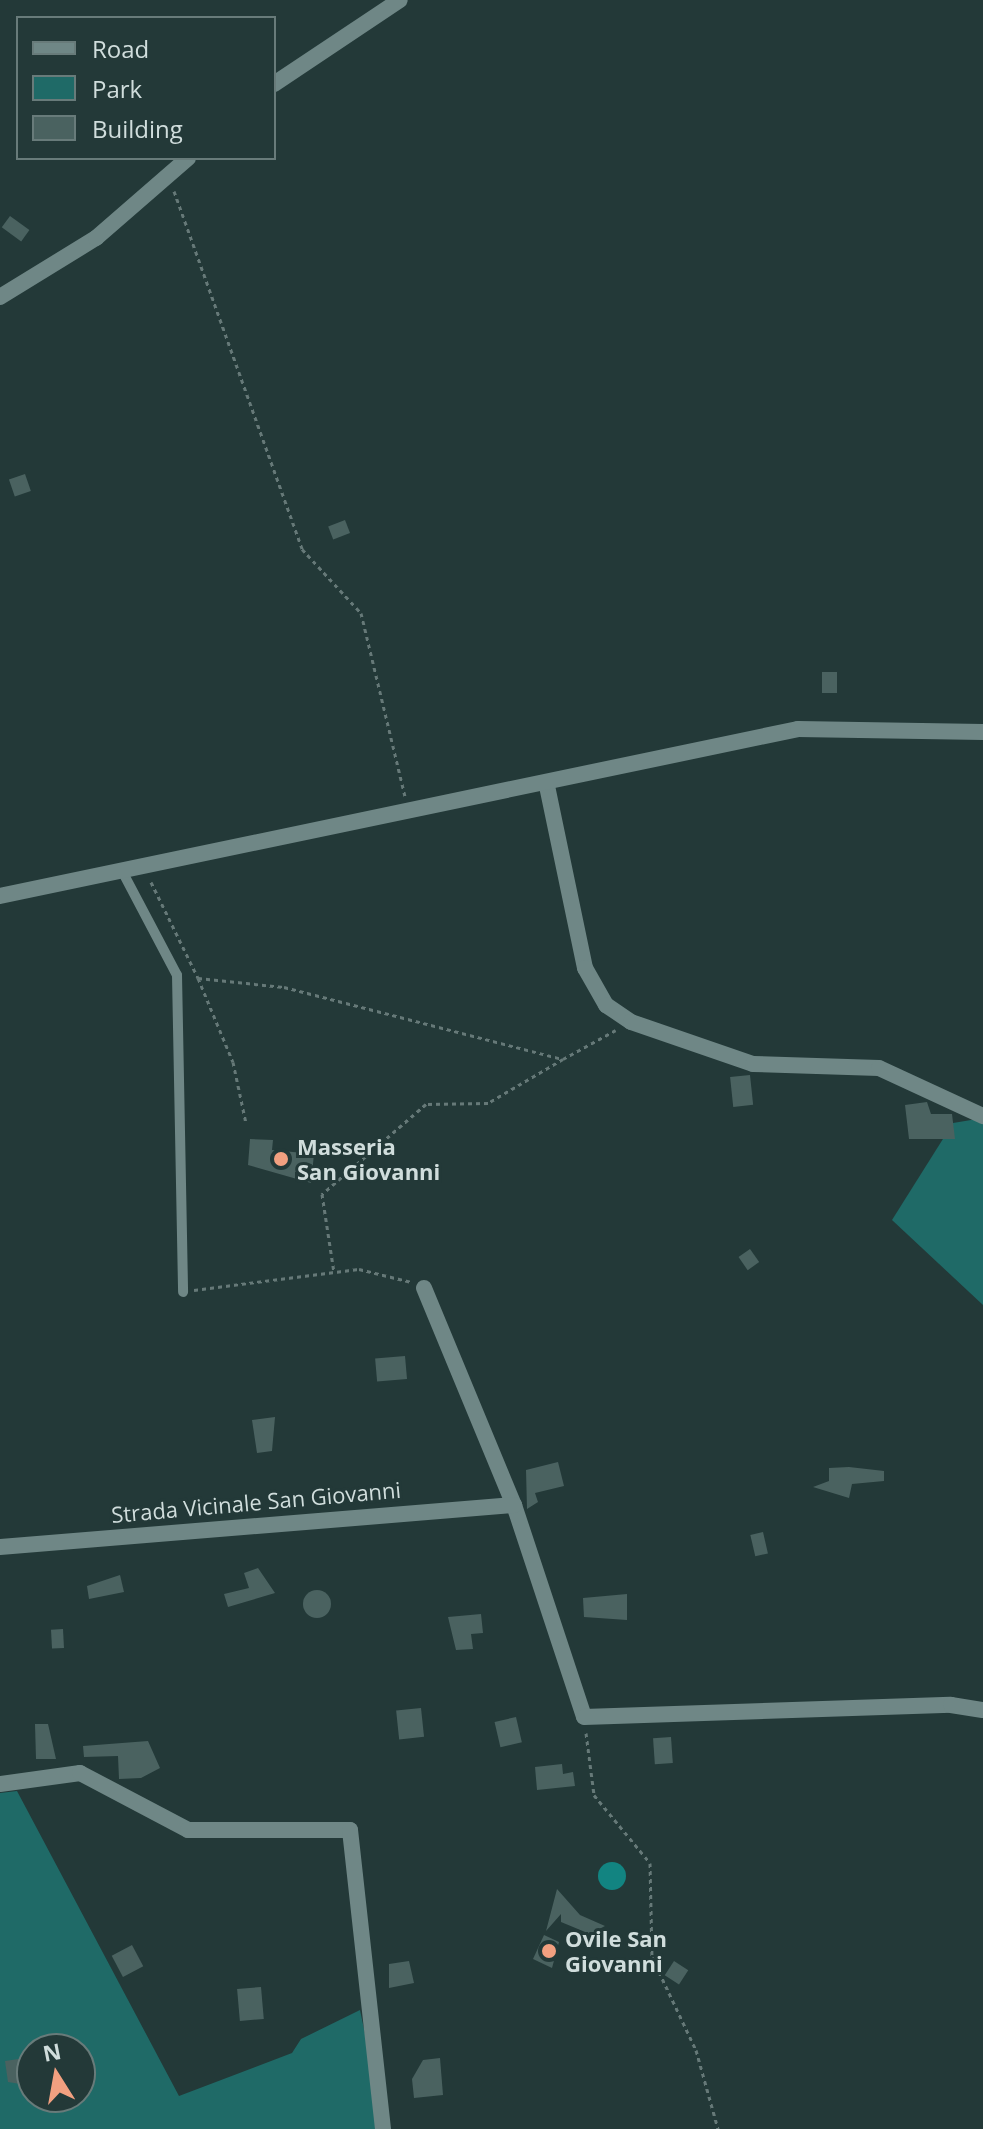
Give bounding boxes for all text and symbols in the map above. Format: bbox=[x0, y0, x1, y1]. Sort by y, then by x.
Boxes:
legend bbox=[16, 16, 276, 160]
text: Road bbox=[92, 32, 149, 65]
text: Park bbox=[92, 72, 142, 105]
text: Building bbox=[92, 112, 183, 145]
place label: Masseria San Giovanni bbox=[297, 1133, 440, 1184]
marker: Masseria San Giovanni bbox=[272, 1150, 290, 1168]
street label: Strada Vicinale San Giovanni bbox=[110, 1476, 402, 1528]
place label: Ovile San Giovanni bbox=[565, 1925, 667, 1976]
marker: Ovile San Giovanni bbox=[540, 1942, 558, 1960]
north arrow bbox=[16, 2033, 96, 2113]
text: N bbox=[40, 2035, 63, 2068]

